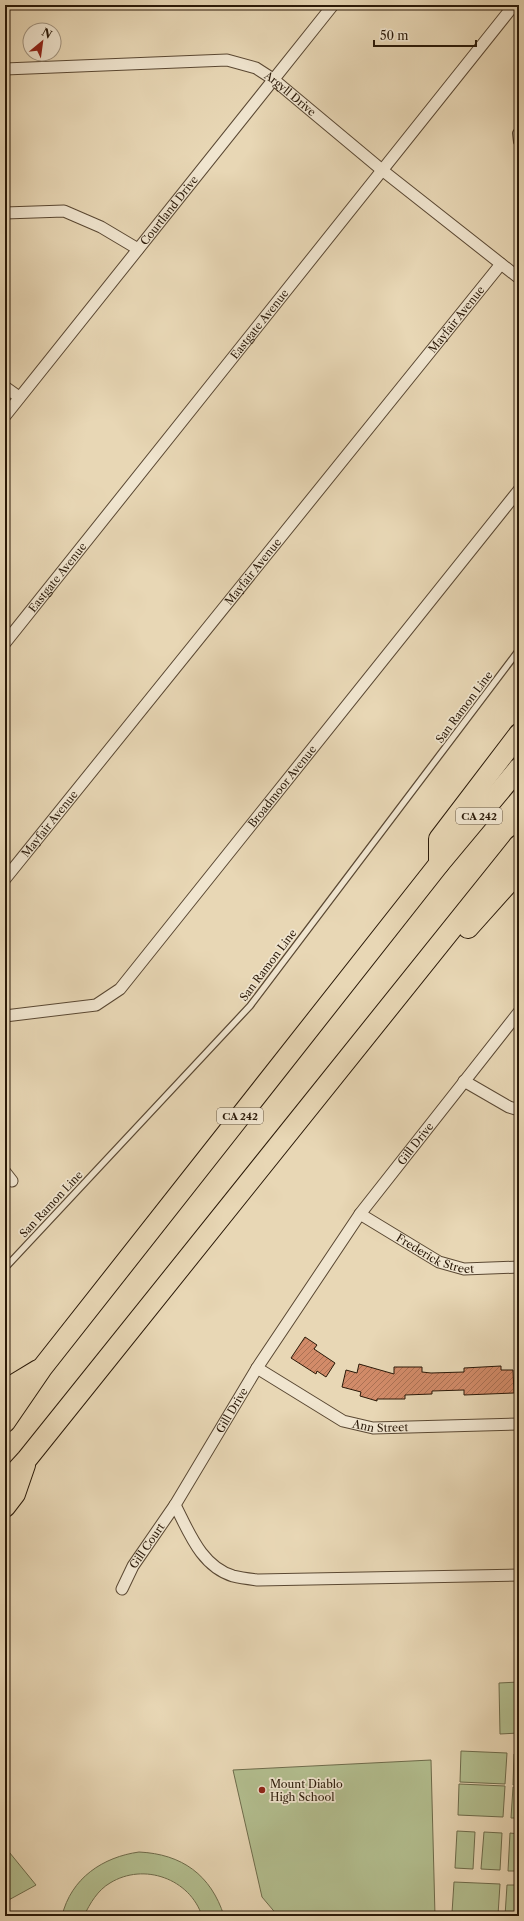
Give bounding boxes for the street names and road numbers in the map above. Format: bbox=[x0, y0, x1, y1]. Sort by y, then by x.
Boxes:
street label: Argyll Drive bbox=[261, 68, 319, 119]
street label: Courtland Drive bbox=[137, 173, 201, 248]
street label: Mayfair Avenue bbox=[425, 283, 488, 356]
street label: Eastgate Avenue bbox=[227, 286, 292, 362]
street label: Mayfair Avenue bbox=[222, 535, 284, 608]
street label: Eastgate Avenue bbox=[25, 540, 89, 615]
street label: San Ramon Line bbox=[432, 668, 496, 746]
street label: Broadmoor Avenue bbox=[245, 742, 319, 830]
street label: Mayfair Avenue bbox=[18, 787, 81, 860]
road number: CA 242 bbox=[456, 808, 502, 824]
street label: San Ramon Line bbox=[236, 926, 300, 1004]
road number: CA 242 bbox=[217, 1108, 263, 1124]
street label: Gill Drive bbox=[394, 1120, 436, 1168]
street label: San Ramon Line bbox=[16, 1168, 86, 1240]
street label: Frederick Street bbox=[394, 1231, 474, 1276]
street label: Gill Drive bbox=[213, 1385, 251, 1435]
street label: Ann Street bbox=[350, 1416, 409, 1435]
street label: Gill Court bbox=[126, 1520, 168, 1571]

